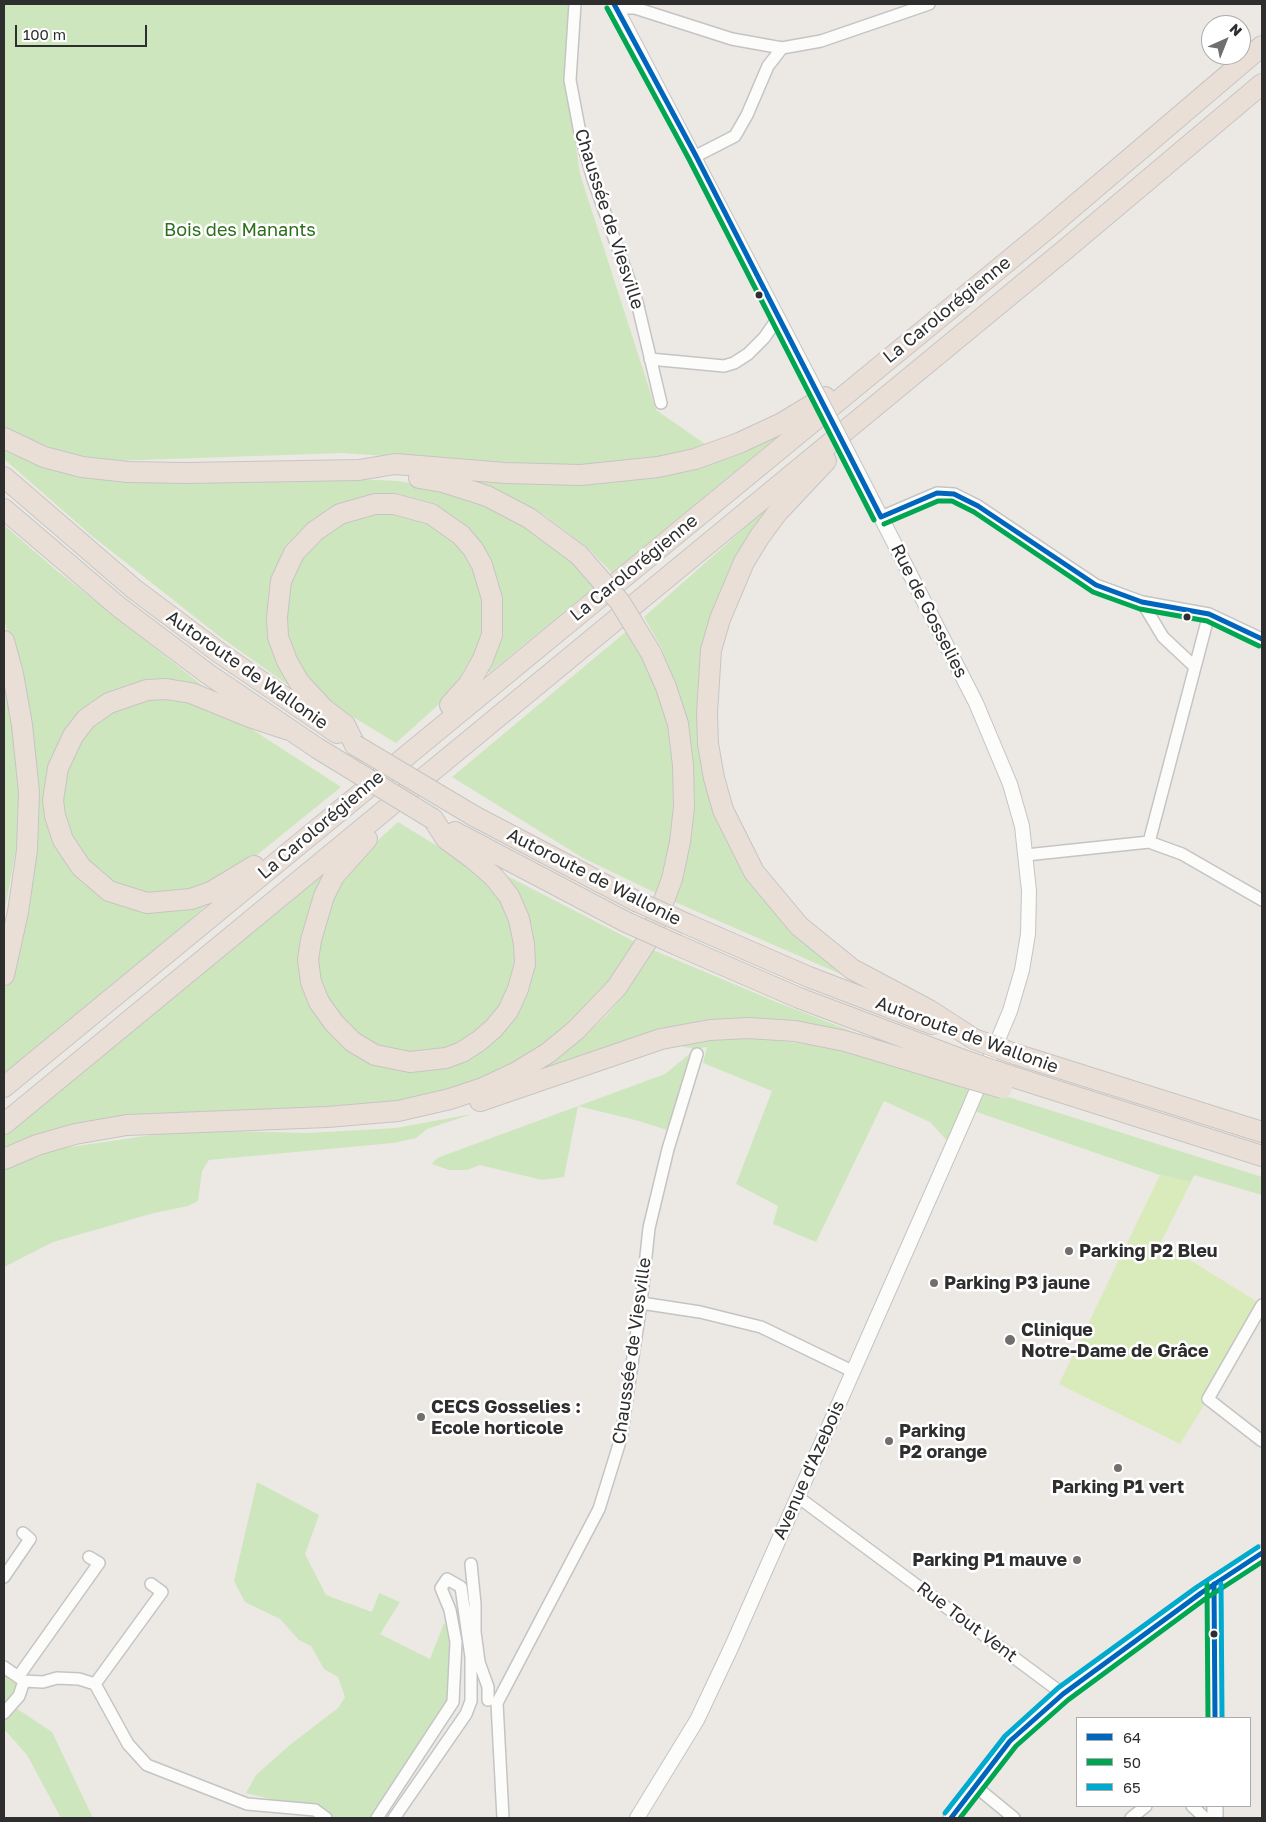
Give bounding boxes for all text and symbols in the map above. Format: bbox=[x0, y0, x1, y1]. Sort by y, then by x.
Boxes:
scale bar bbox=[18, 15, 150, 47]
north arrow bbox=[1201, 15, 1251, 65]
text: N bbox=[1226, 20, 1246, 39]
text: 100 m bbox=[23, 25, 66, 43]
street label: Chaussée de Viesville bbox=[570, 126, 648, 312]
park label: Bois des Manants bbox=[164, 219, 316, 241]
street label: La Carolorégienne bbox=[879, 252, 1015, 368]
unlabelled marker bbox=[754, 290, 764, 300]
street label: La Carolorégienne bbox=[566, 510, 702, 626]
street label: Rue de Gosselies bbox=[886, 540, 972, 682]
street label: Autoroute de Wallonie bbox=[162, 606, 332, 734]
unlabelled marker bbox=[1182, 612, 1192, 622]
street label: La Carolorégienne bbox=[254, 766, 388, 884]
street label: Autoroute de Wallonie bbox=[503, 824, 685, 930]
street label: Autoroute de Wallonie bbox=[873, 992, 1061, 1078]
place label: Parking P2 Bleu bbox=[1079, 1240, 1218, 1262]
marker: Parking P2 Bleu bbox=[1063, 1245, 1075, 1257]
street label: Chaussée de Viesville bbox=[608, 1256, 656, 1446]
place label: Parking P3 jaune bbox=[944, 1272, 1090, 1294]
marker: Parking P3 jaune bbox=[928, 1277, 940, 1289]
place label: Clinique Notre-Dame de Grâce bbox=[1021, 1319, 1209, 1362]
marker: Clinique Notre-Dame de Grâce bbox=[1003, 1333, 1017, 1347]
place label: CECS Gosselies : Ecole horticole bbox=[431, 1396, 581, 1438]
street label: Avenue d'Azebois bbox=[769, 1397, 849, 1543]
marker: CECS Gosselies : Ecole horticole bbox=[415, 1411, 427, 1423]
place label: Parking P2 orange bbox=[899, 1420, 987, 1462]
marker: Parking P2 orange bbox=[883, 1435, 895, 1447]
marker: Parking P1 vert bbox=[1112, 1462, 1124, 1474]
place label: Parking P1 vert bbox=[1052, 1476, 1184, 1498]
place label: Parking P1 mauve bbox=[912, 1549, 1067, 1571]
marker: Parking P1 mauve bbox=[1071, 1554, 1083, 1566]
street label: Rue Tout Vent bbox=[913, 1577, 1021, 1667]
unlabelled marker bbox=[1209, 1629, 1219, 1639]
legend bbox=[1076, 1717, 1251, 1807]
text: 64 bbox=[1123, 1728, 1141, 1746]
text: 50 bbox=[1123, 1753, 1141, 1771]
text: 65 bbox=[1123, 1778, 1141, 1796]

